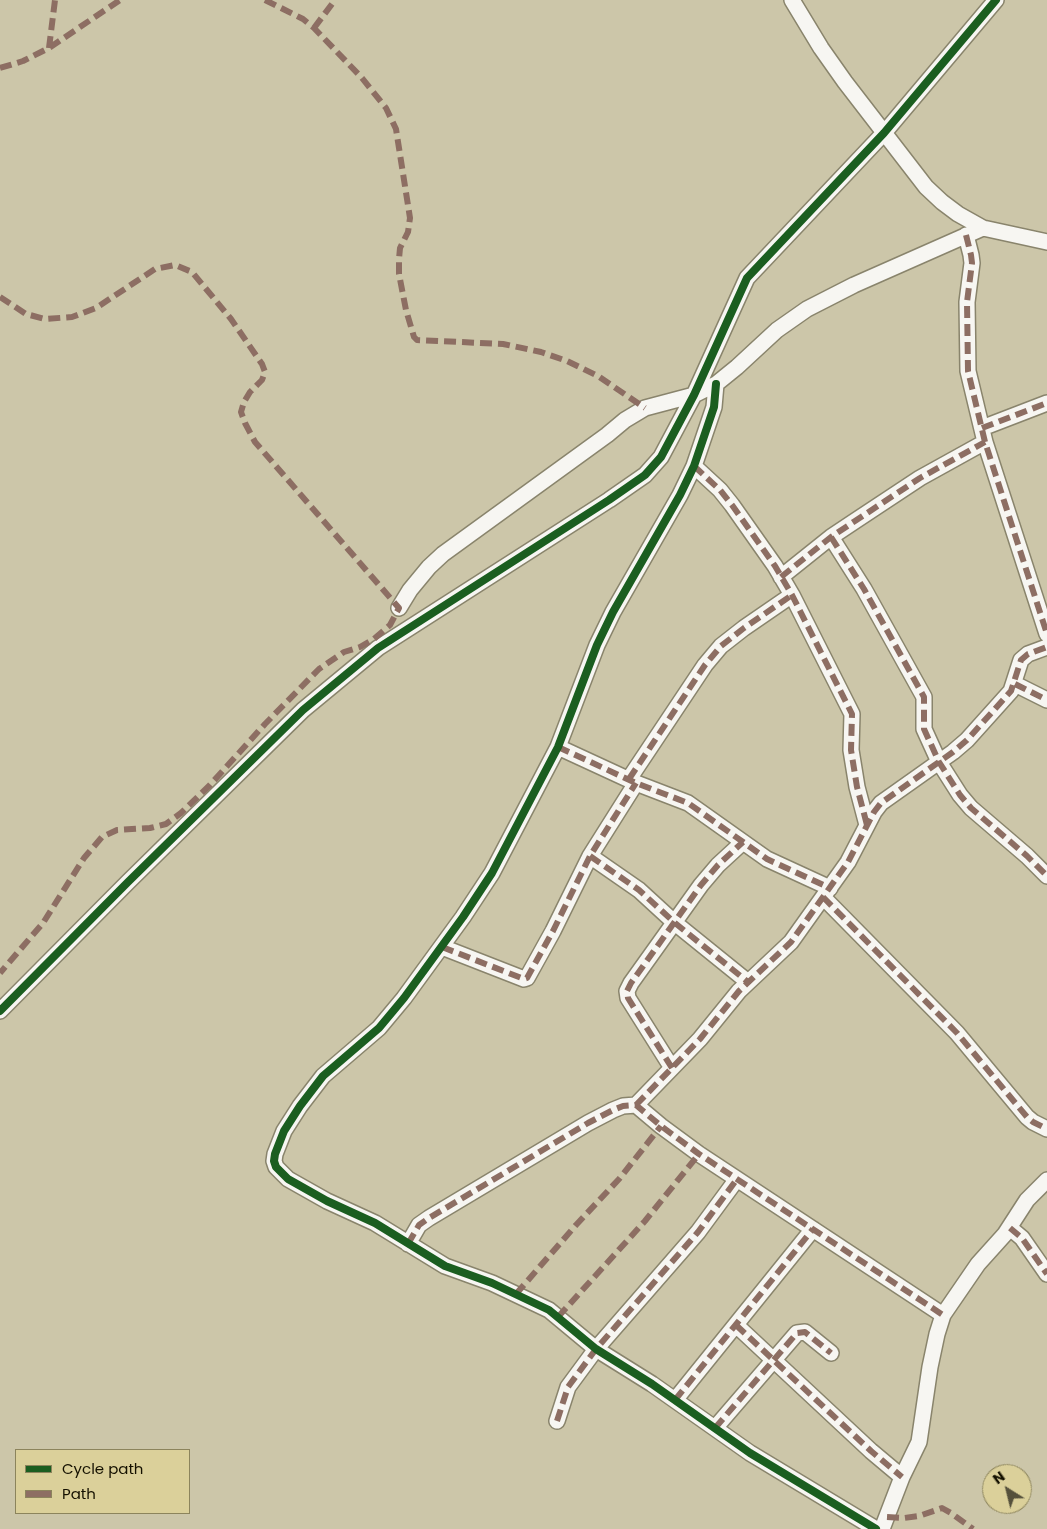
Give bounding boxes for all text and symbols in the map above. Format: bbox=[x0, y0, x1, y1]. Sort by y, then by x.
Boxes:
legend bbox=[15, 1449, 190, 1514]
text: Cycle path bbox=[62, 1458, 143, 1479]
north arrow bbox=[982, 1464, 1032, 1514]
text: N bbox=[989, 1466, 1009, 1489]
text: Path bbox=[62, 1483, 96, 1504]

